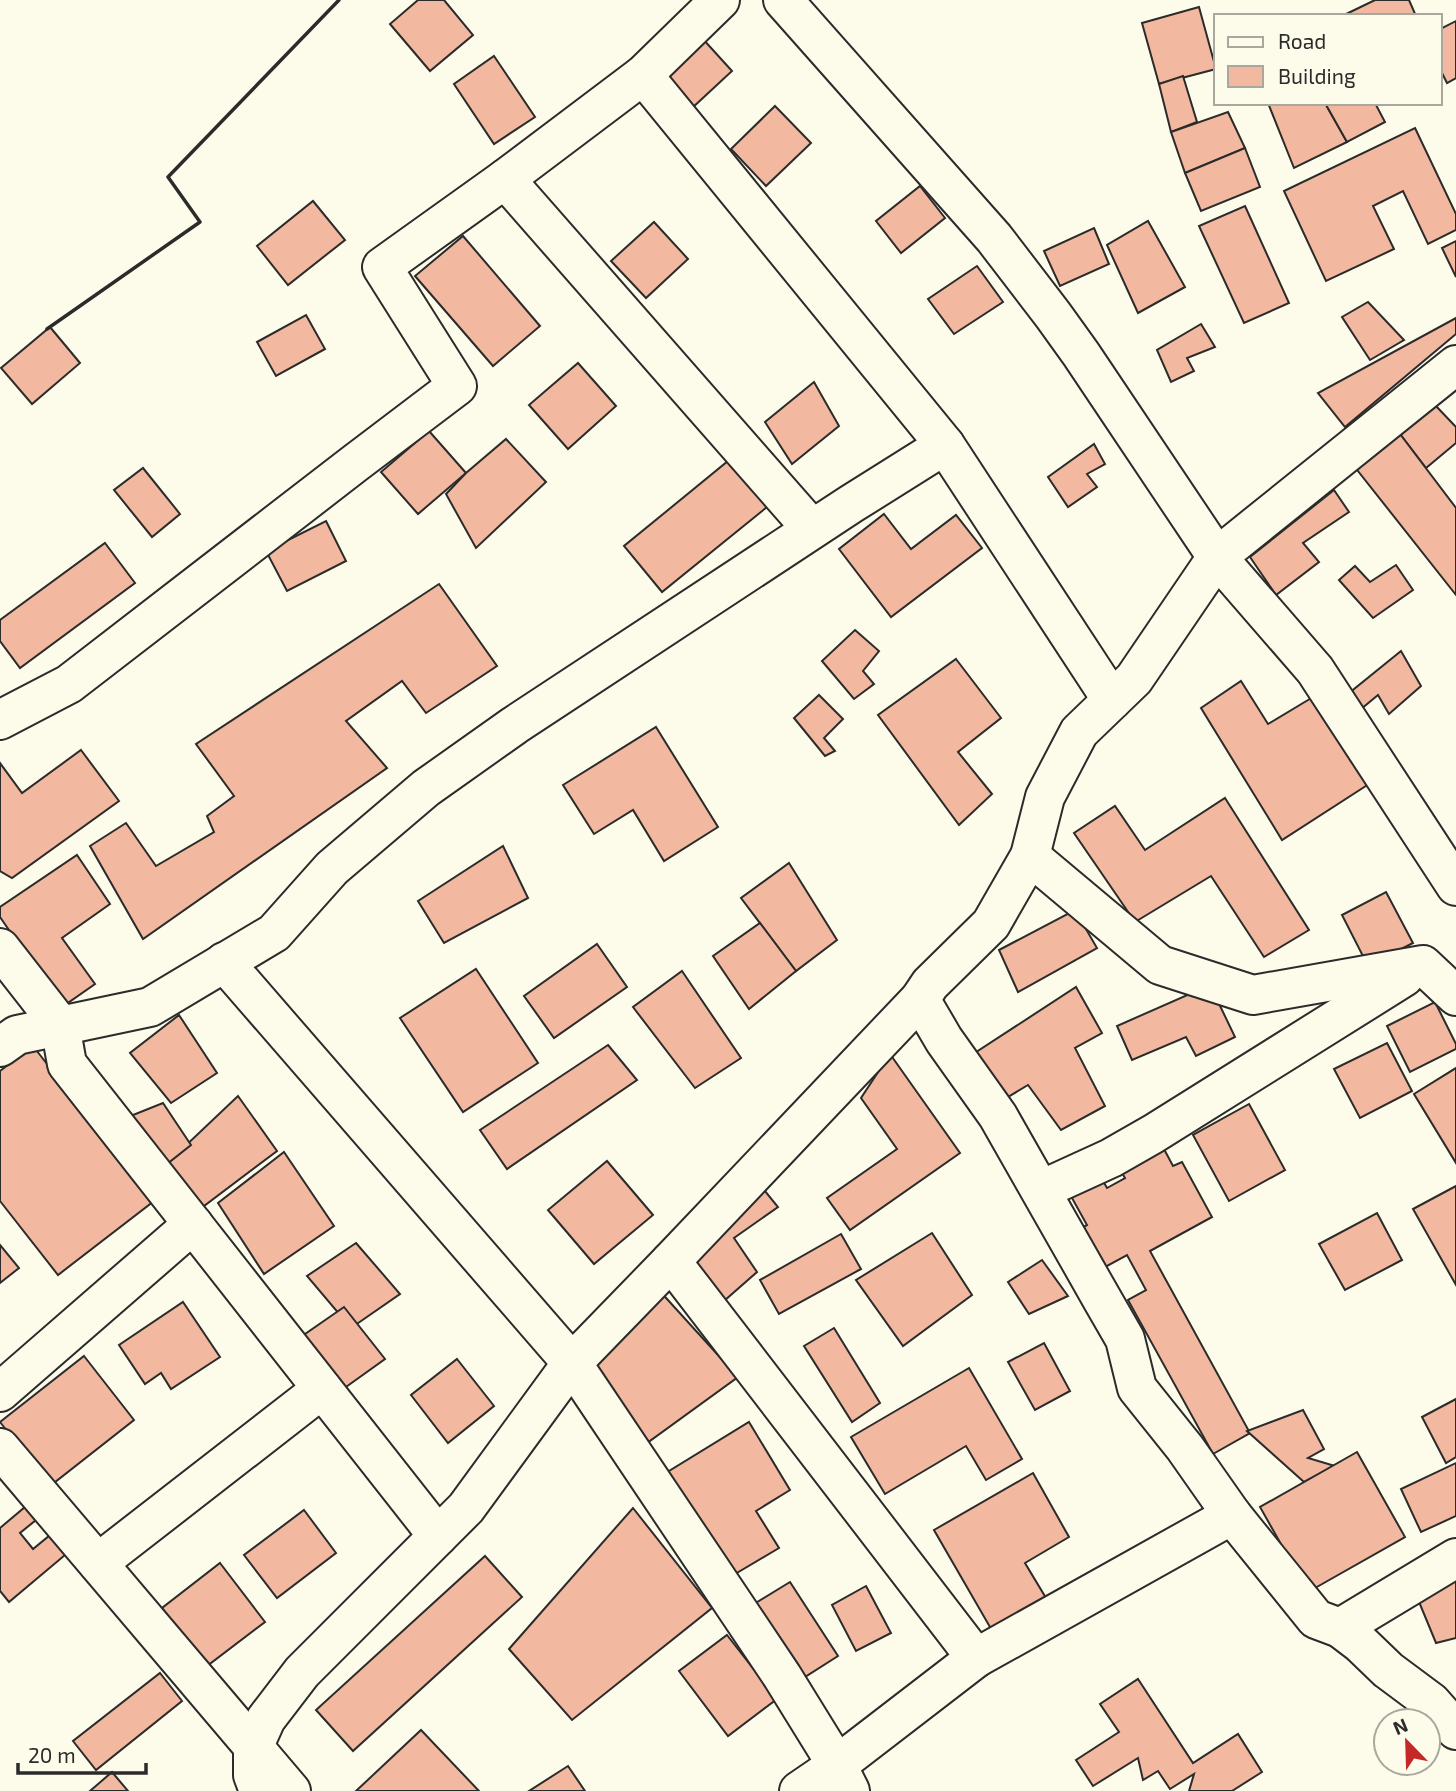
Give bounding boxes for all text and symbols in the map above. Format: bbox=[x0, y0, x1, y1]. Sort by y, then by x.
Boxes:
legend bbox=[1214, 14, 1442, 105]
text: Road bbox=[1278, 28, 1326, 53]
text: Building bbox=[1278, 63, 1356, 88]
north arrow bbox=[1372, 1707, 1442, 1777]
text: N bbox=[1389, 1713, 1411, 1739]
scale bar bbox=[18, 1732, 145, 1776]
text: 20 m bbox=[28, 1742, 76, 1767]

